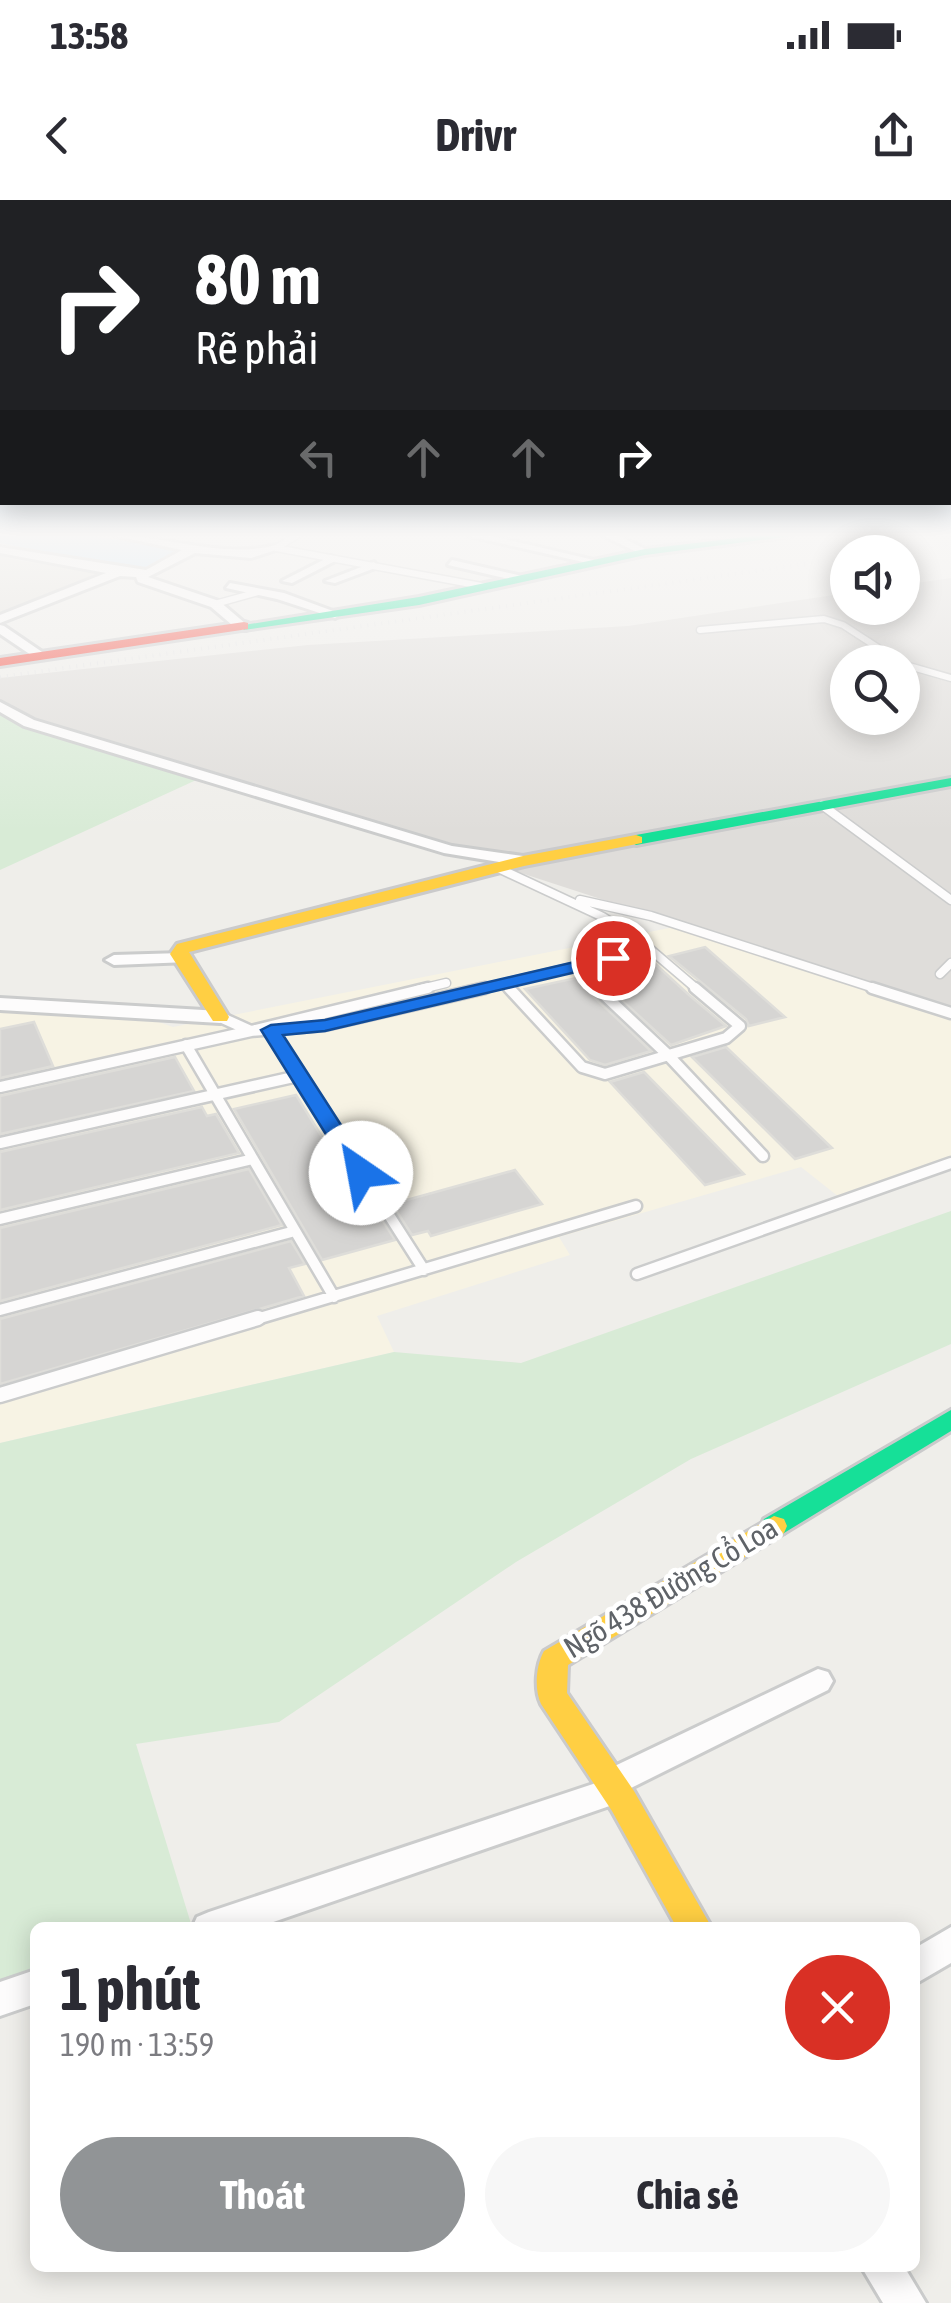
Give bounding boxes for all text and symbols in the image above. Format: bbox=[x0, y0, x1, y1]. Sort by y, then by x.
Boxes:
text: 13:58 bbox=[50, 14, 128, 57]
icon: back bbox=[30, 108, 85, 163]
icon: share bbox=[866, 108, 921, 163]
text: Drivr bbox=[435, 109, 516, 161]
text: 80 m bbox=[195, 239, 321, 319]
icon: right bbox=[30, 240, 160, 370]
text: Rẽ phải bbox=[195, 322, 319, 374]
icon: left bbox=[291, 430, 346, 485]
icon: ahead bbox=[396, 430, 451, 485]
icon: ahead bbox=[501, 430, 556, 485]
icon: right bbox=[606, 430, 661, 485]
map controls bbox=[830, 535, 920, 735]
button: sound bbox=[830, 535, 920, 625]
button: search bbox=[830, 645, 920, 735]
pin bbox=[571, 916, 656, 1001]
icon: arrive bbox=[586, 931, 641, 986]
position arrow bbox=[309, 1121, 413, 1225]
street label: Ngõ 438 Đường Cổ Loa bbox=[558, 1510, 783, 1664]
text: 1 phút bbox=[60, 1954, 200, 2023]
button: close bbox=[785, 1955, 890, 2060]
text: 190 m · 13:59 bbox=[60, 2026, 214, 2063]
button: Thoát bbox=[60, 2137, 465, 2252]
button: Chia sẻ bbox=[485, 2137, 890, 2252]

